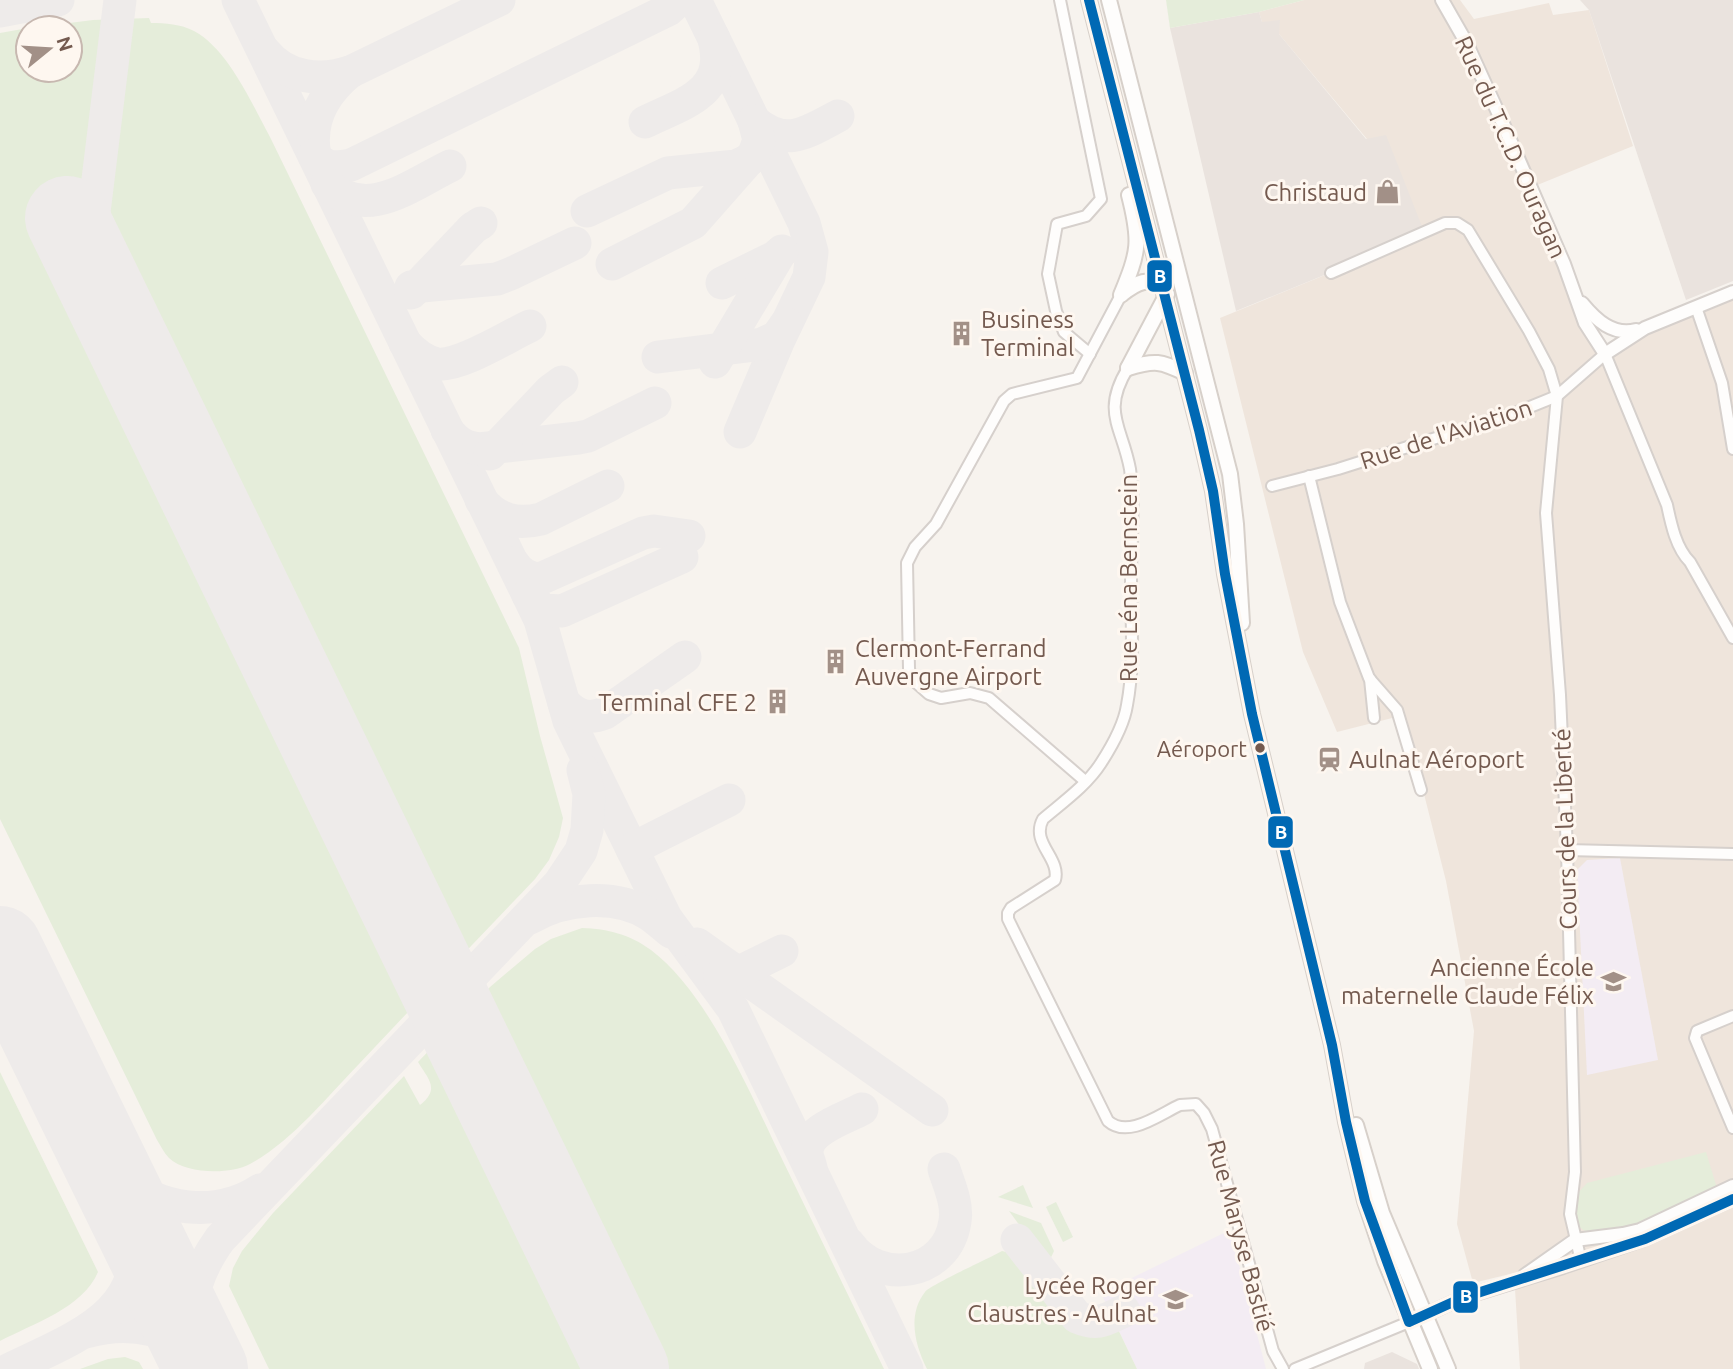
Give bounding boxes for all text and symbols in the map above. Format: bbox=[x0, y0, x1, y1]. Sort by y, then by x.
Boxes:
north arrow bbox=[14, 14, 84, 84]
street label: Rue du T.C.D. Ouragan bbox=[1450, 32, 1572, 262]
text: N bbox=[53, 34, 78, 54]
shop icon: Christaud bbox=[1373, 178, 1401, 206]
place label: Christaud bbox=[1264, 179, 1367, 206]
line badge: B bbox=[1146, 259, 1173, 293]
text: B bbox=[1154, 265, 1166, 287]
place label: Business Terminal bbox=[981, 306, 1074, 361]
building icon: Business Terminal bbox=[947, 319, 975, 347]
street label: Rue de l'Aviation bbox=[1357, 394, 1535, 474]
street label: Rue Léna Bernstein bbox=[1115, 474, 1142, 682]
place label: Clermont-Ferrand Auvergne Airport bbox=[855, 635, 1047, 690]
building icon: Clermont-Ferrand Auvergne Airport bbox=[821, 648, 849, 676]
building icon: Terminal CFE 2 bbox=[763, 688, 791, 716]
place label: Terminal CFE 2 bbox=[598, 689, 757, 716]
street label: Cours de la Liberté bbox=[1548, 728, 1582, 930]
place label: Aéroport bbox=[1157, 736, 1247, 761]
marker: Aéroport bbox=[1253, 741, 1267, 755]
station icon: Aulnat Aéroport bbox=[1315, 745, 1343, 773]
place label: Aulnat Aéroport bbox=[1349, 746, 1525, 773]
line badge: B bbox=[1267, 815, 1294, 849]
text: B bbox=[1275, 821, 1287, 843]
place label: Ancienne École maternelle Claude Félix bbox=[1341, 953, 1594, 1009]
school or university icon: Ancienne École maternelle Claude Félix bbox=[1600, 967, 1628, 995]
street label: Rue Maryse Bastié bbox=[1202, 1137, 1280, 1335]
place label: Lycée Roger Claustres - Aulnat bbox=[967, 1272, 1157, 1327]
line badge: B bbox=[1452, 1280, 1479, 1314]
school or university icon: Lycée Roger Claustres - Aulnat bbox=[1162, 1285, 1190, 1313]
text: B bbox=[1460, 1285, 1472, 1307]

